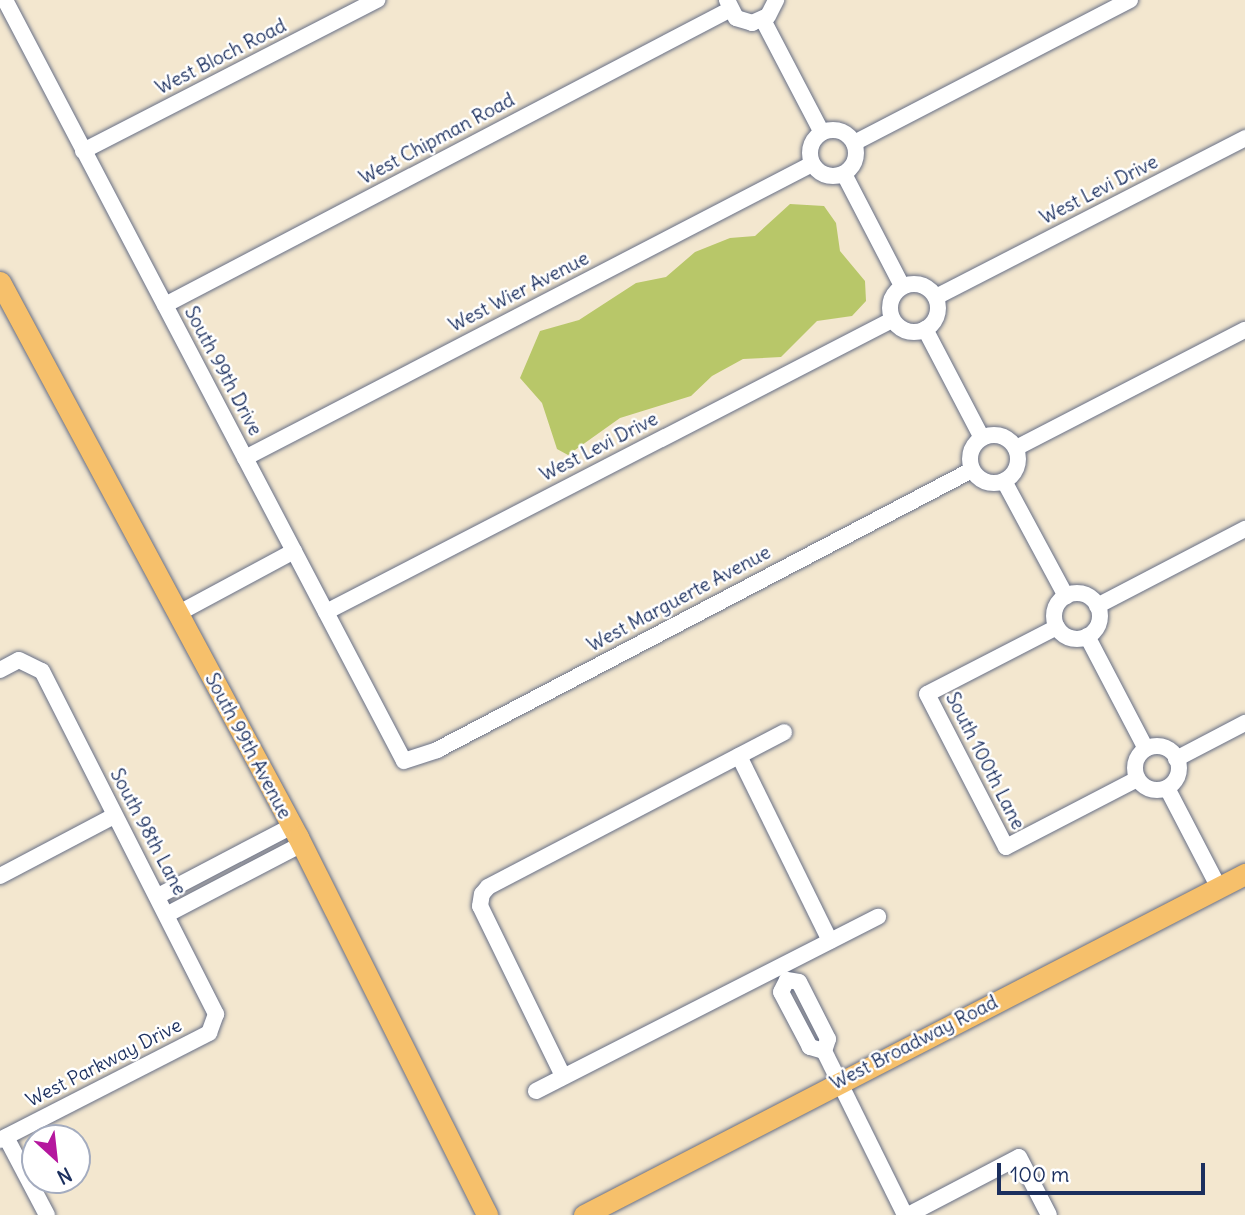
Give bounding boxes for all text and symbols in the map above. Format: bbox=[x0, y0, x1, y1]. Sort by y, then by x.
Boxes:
street label: West Bloch Road bbox=[152, 14, 290, 100]
street label: West Chipman Road bbox=[355, 88, 519, 190]
street label: West Levi Drive bbox=[1036, 150, 1162, 230]
street label: West Wier Avenue bbox=[445, 247, 593, 337]
street label: South 99th Drive bbox=[179, 303, 267, 439]
street label: West Levi Drive bbox=[536, 407, 662, 487]
street label: West Marguerte Avenue bbox=[583, 541, 775, 657]
street label: South 99th Avenue bbox=[200, 669, 296, 823]
street label: South 100th Lane bbox=[941, 689, 1029, 833]
street label: South 98th Lane bbox=[105, 765, 191, 899]
street label: West Broadway Road bbox=[827, 991, 1001, 1095]
street label: West Parkway Drive bbox=[22, 1014, 186, 1112]
north arrow bbox=[21, 1124, 91, 1194]
scale bar bbox=[1000, 1148, 1208, 1192]
text: 100 m bbox=[1010, 1161, 1069, 1188]
text: N bbox=[53, 1162, 76, 1190]

